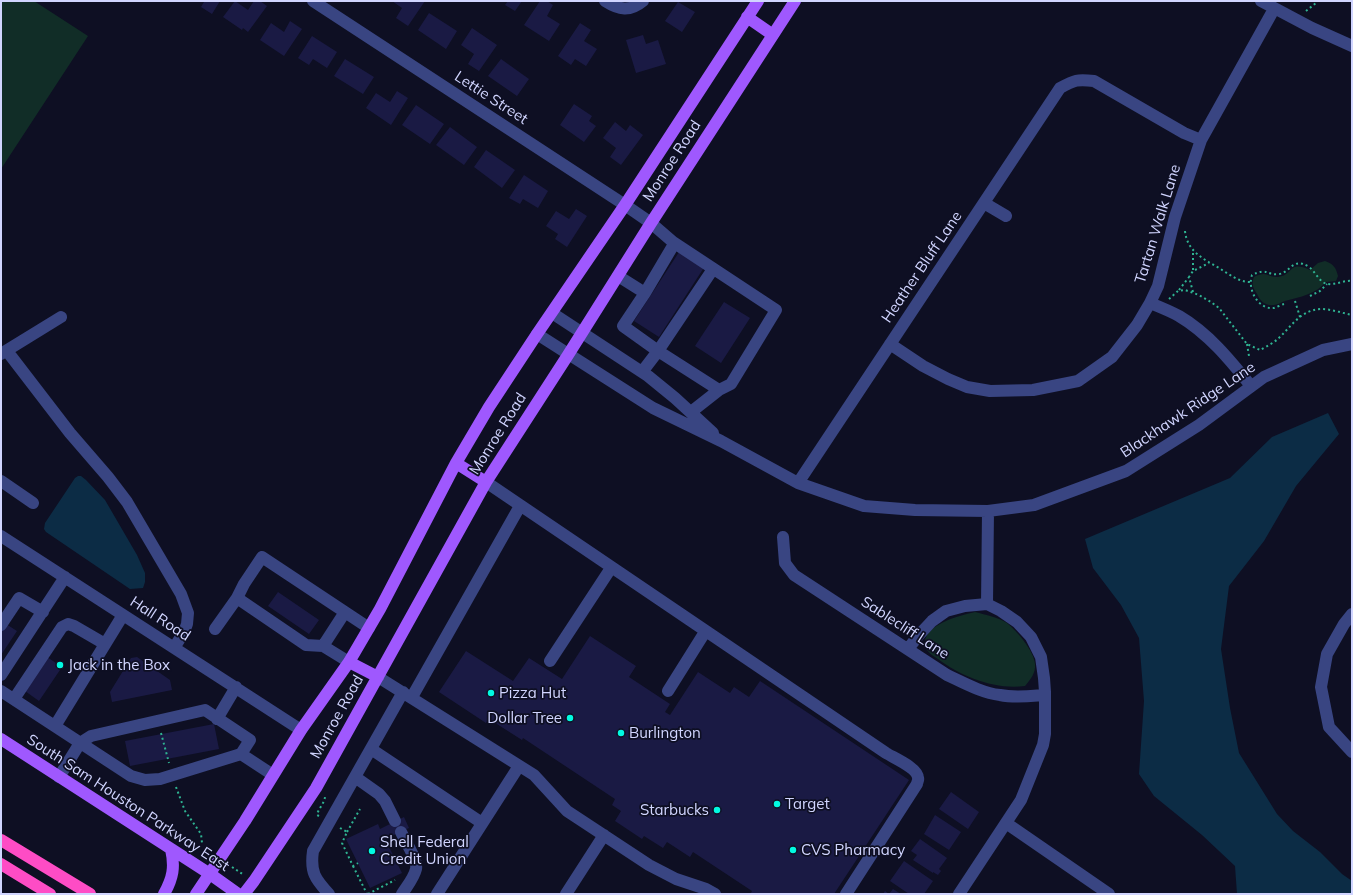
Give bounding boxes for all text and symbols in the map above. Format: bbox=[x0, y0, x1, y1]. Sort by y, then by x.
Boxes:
street label: Lettie Street bbox=[451, 68, 531, 128]
street label: Monroe Road bbox=[639, 117, 705, 205]
street label: Tartan Walk Lane bbox=[1131, 162, 1185, 286]
street label: Heather Bluff Lane bbox=[878, 208, 966, 326]
street label: Blackhawk Ridge Lane bbox=[1117, 358, 1259, 462]
street label: Monroe Road bbox=[466, 390, 530, 478]
street label: Hall Road bbox=[126, 593, 194, 645]
street label: Sablecliff Lane bbox=[858, 593, 952, 663]
place label: Jack in the Box bbox=[68, 656, 170, 674]
marker: Jack in the Box bbox=[55, 660, 65, 670]
street label: Monroe Road bbox=[307, 672, 367, 762]
place label: Pizza Hut bbox=[499, 684, 566, 702]
marker: Pizza Hut bbox=[486, 688, 496, 698]
place label: Dollar Tree bbox=[487, 709, 562, 727]
marker: Dollar Tree bbox=[565, 713, 575, 723]
place label: Burlington bbox=[629, 724, 701, 742]
marker: Burlington bbox=[616, 728, 626, 738]
street label: South Sam Houston Parkway East bbox=[23, 731, 233, 875]
place label: Target bbox=[785, 795, 830, 813]
marker: Target bbox=[772, 799, 782, 809]
place label: Starbucks bbox=[640, 801, 709, 819]
marker: Starbucks bbox=[712, 805, 722, 815]
place label: Shell Federal Credit Union bbox=[380, 833, 469, 868]
place label: CVS Pharmacy bbox=[801, 841, 905, 859]
marker: CVS Pharmacy bbox=[788, 845, 798, 855]
marker: Shell Federal Credit Union bbox=[367, 846, 377, 856]

